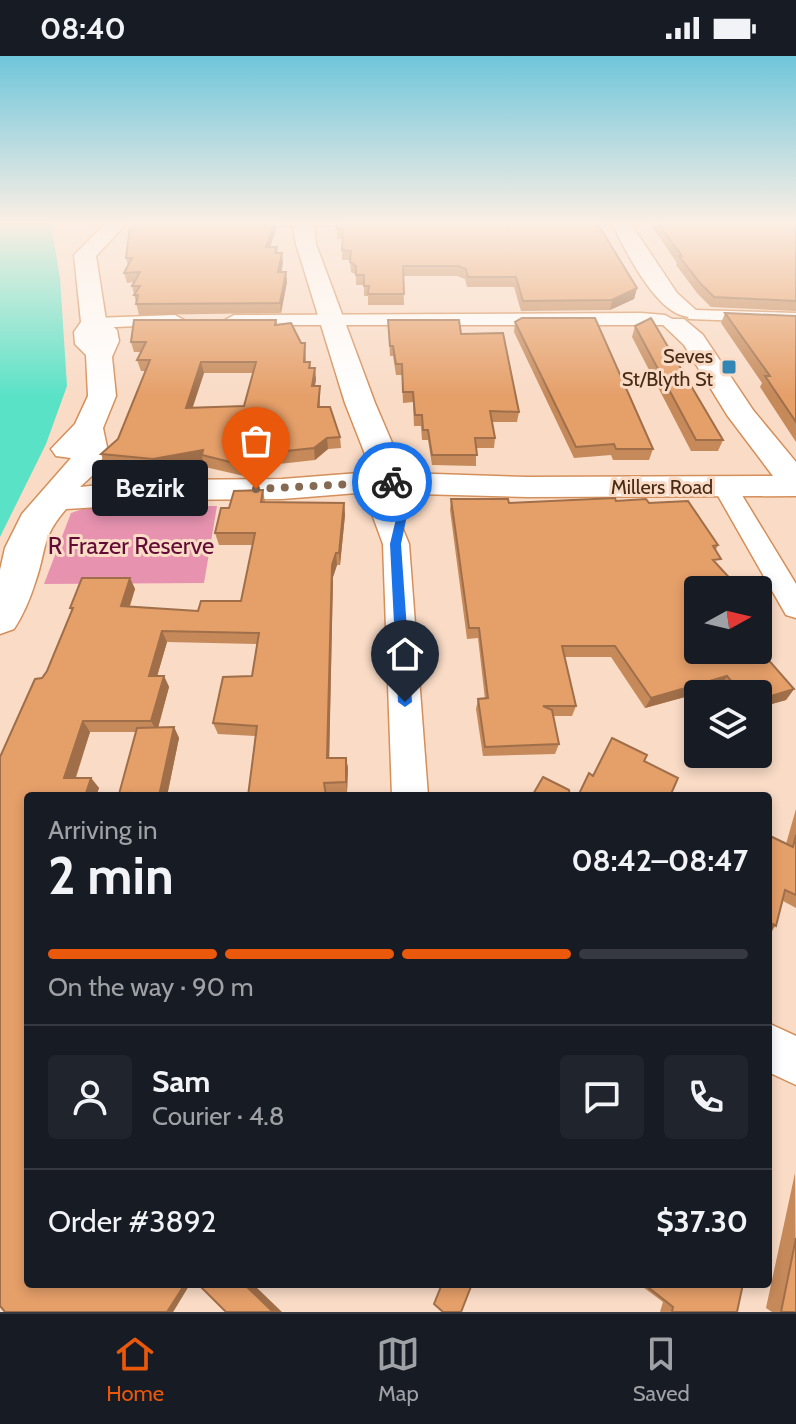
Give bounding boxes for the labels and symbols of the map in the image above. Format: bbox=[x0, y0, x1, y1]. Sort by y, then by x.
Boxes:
place label: Seves St/Blyth St bbox=[622, 344, 713, 391]
marker: Seves St/Blyth St bbox=[720, 358, 738, 376]
pin bbox=[222, 407, 290, 489]
courier bbox=[352, 442, 432, 522]
callout: Bezirk bbox=[92, 461, 208, 517]
street label: Millers Road bbox=[611, 475, 713, 499]
park label: R Frazer Reserve bbox=[48, 531, 214, 560]
north arrow bbox=[684, 576, 772, 664]
pin bbox=[371, 620, 439, 702]

